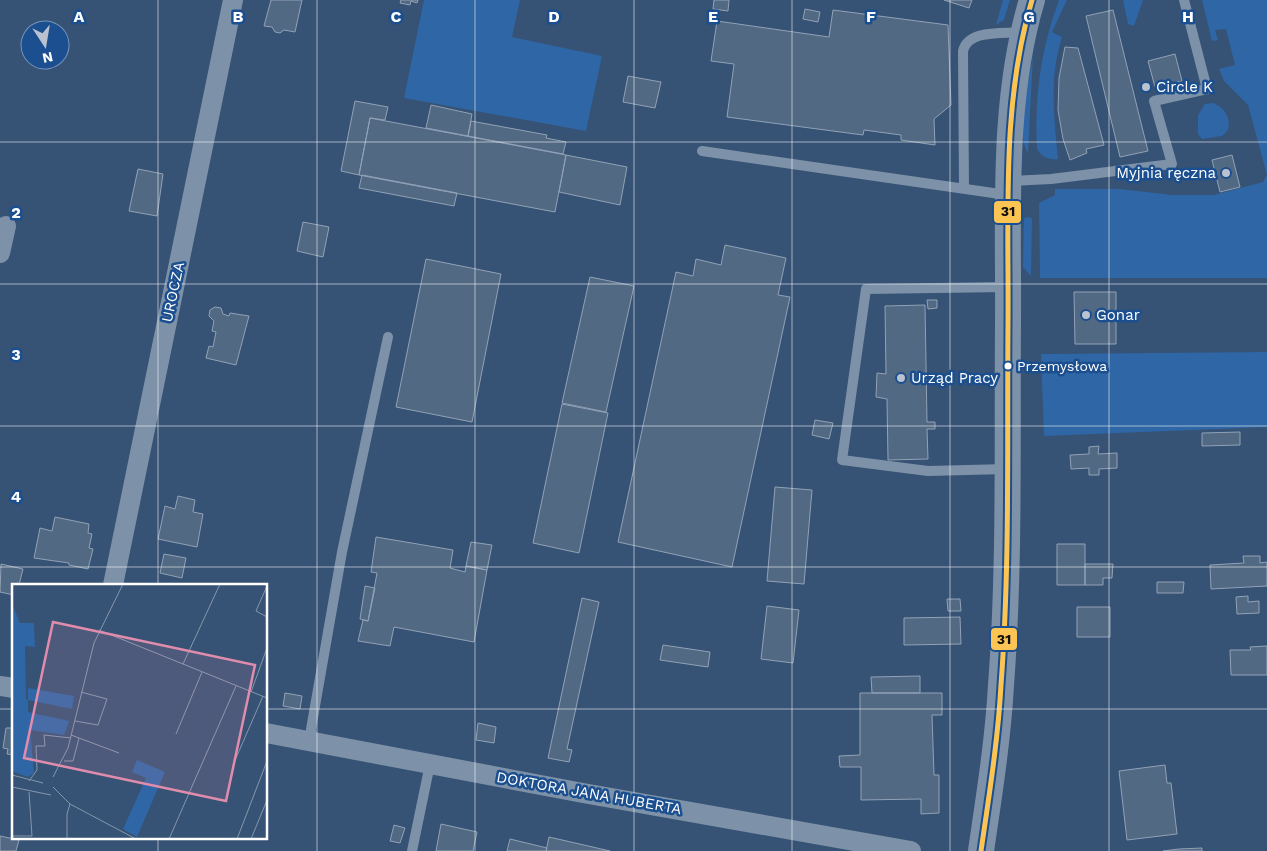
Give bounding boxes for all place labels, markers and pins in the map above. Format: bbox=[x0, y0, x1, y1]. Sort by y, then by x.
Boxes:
place label: Circle K bbox=[1156, 78, 1213, 96]
marker: Circle K bbox=[1140, 81, 1152, 93]
place label: Myjnia ręczna bbox=[1116, 164, 1217, 182]
marker: Myjnia ręczna bbox=[1220, 167, 1232, 179]
place label: Gonar bbox=[1096, 306, 1140, 324]
marker: Gonar bbox=[1080, 309, 1092, 321]
place label: Przemysłowa bbox=[1017, 358, 1107, 374]
marker: Przemysłowa bbox=[1003, 361, 1013, 371]
place label: Urząd Pracy bbox=[911, 369, 998, 387]
marker: Urząd Pracy bbox=[895, 372, 907, 384]

